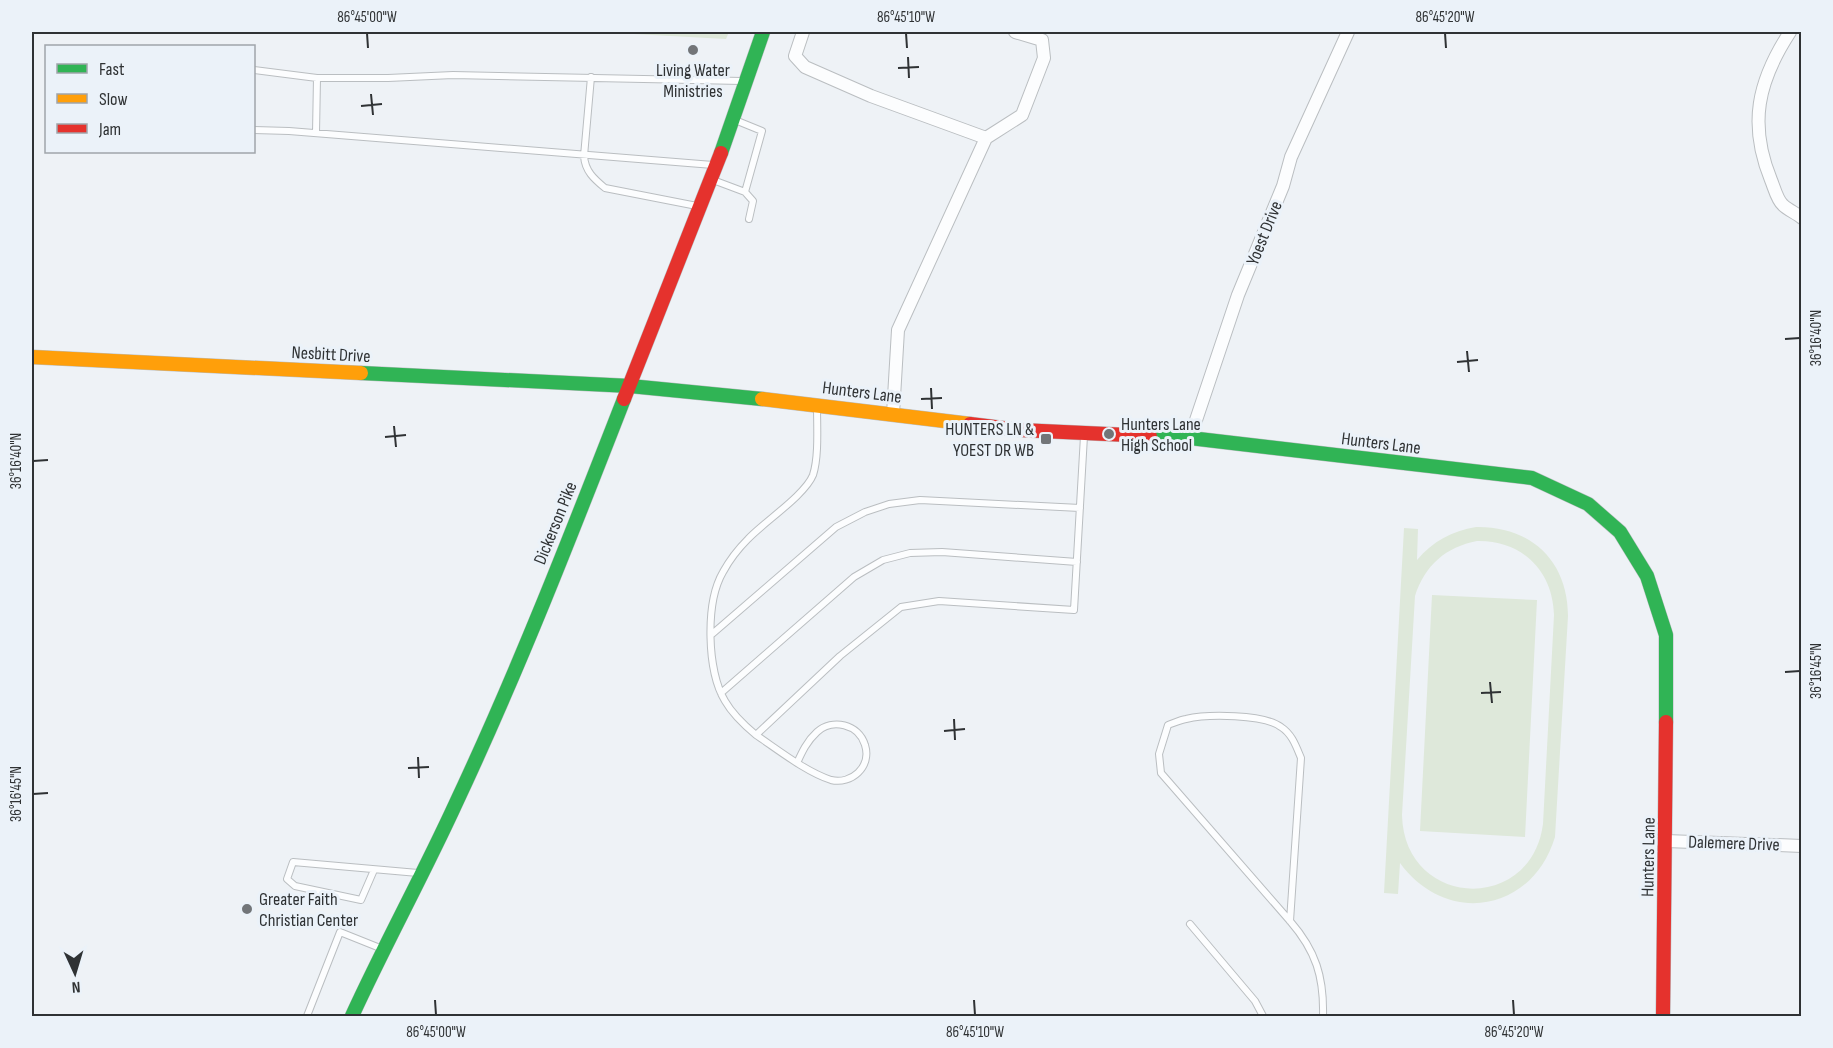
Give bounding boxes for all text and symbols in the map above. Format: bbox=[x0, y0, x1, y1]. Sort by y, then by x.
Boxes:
text: 86°45'00"W bbox=[337, 8, 397, 27]
text: 86°45'10"W bbox=[877, 8, 935, 27]
text: 86°45'20"W bbox=[1416, 8, 1475, 27]
marker: Living Water Ministries bbox=[686, 43, 700, 57]
legend bbox=[45, 45, 255, 153]
text: Fast bbox=[99, 59, 125, 80]
place label: Living Water Ministries bbox=[656, 60, 730, 102]
text: Slow bbox=[99, 89, 128, 110]
text: Jam bbox=[98, 119, 121, 140]
street label: Yoest Drive bbox=[1242, 198, 1287, 268]
text: 36°16'40"N bbox=[1807, 310, 1826, 366]
street label: Nesbitt Drive bbox=[291, 342, 371, 367]
street label: Hunters Lane bbox=[821, 377, 903, 408]
place label: Hunters Lane High School bbox=[1121, 414, 1201, 456]
place label: HUNTERS LN & YOEST DR WB bbox=[945, 419, 1034, 461]
marker: Hunters Lane High School bbox=[1102, 427, 1116, 441]
street label: Hunters Lane bbox=[1340, 428, 1422, 459]
marker: HUNTERS LN & YOEST DR WB bbox=[1039, 432, 1053, 446]
text: 36°16'40"N bbox=[7, 433, 26, 489]
street label: Dickerson Pike bbox=[529, 479, 582, 568]
text: 36°16'45"N bbox=[1807, 643, 1826, 699]
text: 36°16'45"N bbox=[7, 766, 26, 822]
street label: Hunters Lane bbox=[1637, 817, 1660, 897]
street label: Dalemere Drive bbox=[1688, 831, 1780, 856]
place label: Greater Faith Christian Center bbox=[259, 889, 358, 931]
marker: Greater Faith Christian Center bbox=[240, 902, 254, 916]
north arrow bbox=[45, 943, 105, 1003]
text: N bbox=[71, 977, 81, 996]
text: 86°45'00"W bbox=[406, 1023, 466, 1042]
text: 86°45'10"W bbox=[946, 1023, 1004, 1042]
text: 86°45'20"W bbox=[1485, 1023, 1544, 1042]

